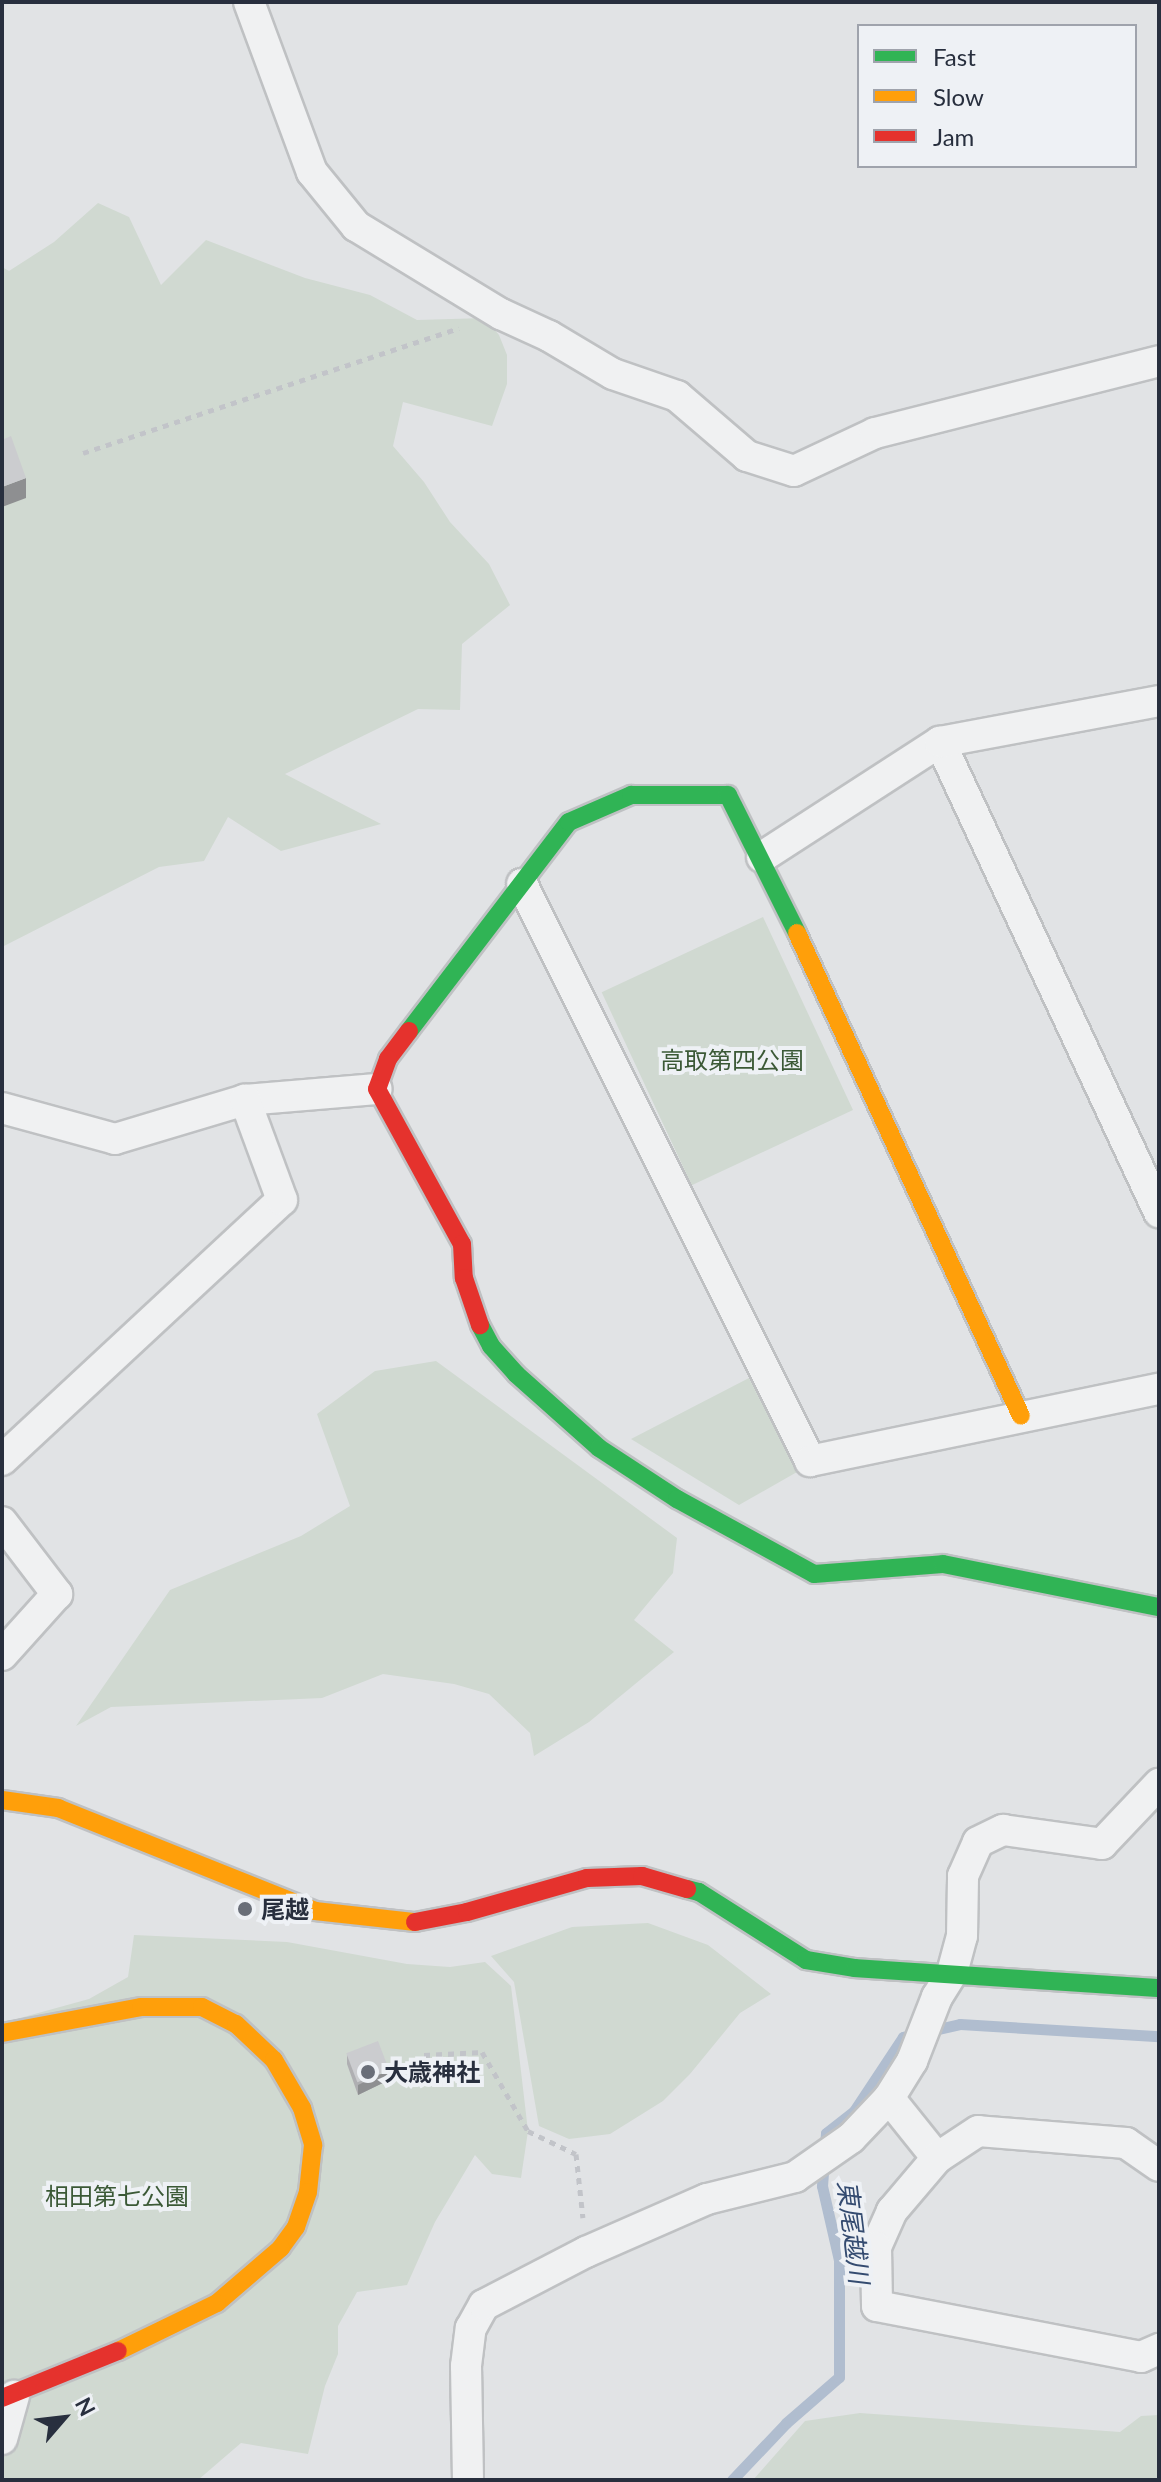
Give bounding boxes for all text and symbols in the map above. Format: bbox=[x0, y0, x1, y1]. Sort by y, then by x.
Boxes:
legend bbox=[857, 24, 1137, 168]
text: Fast bbox=[933, 42, 976, 71]
text: Slow bbox=[933, 82, 984, 111]
text: Jam bbox=[933, 122, 974, 151]
park label: 高取第四公園 bbox=[660, 1046, 804, 1074]
place label: 尾越 bbox=[261, 1895, 309, 1923]
marker: 尾越 bbox=[236, 1900, 254, 1918]
place label: 大歳神社 bbox=[384, 2058, 480, 2086]
marker: 大歳神社 bbox=[359, 2063, 377, 2081]
water label: 東尾越川 bbox=[831, 2178, 875, 2286]
park label: 相田第七公園 bbox=[45, 2182, 189, 2210]
north arrow bbox=[24, 2378, 104, 2458]
text: N bbox=[70, 2393, 102, 2420]

